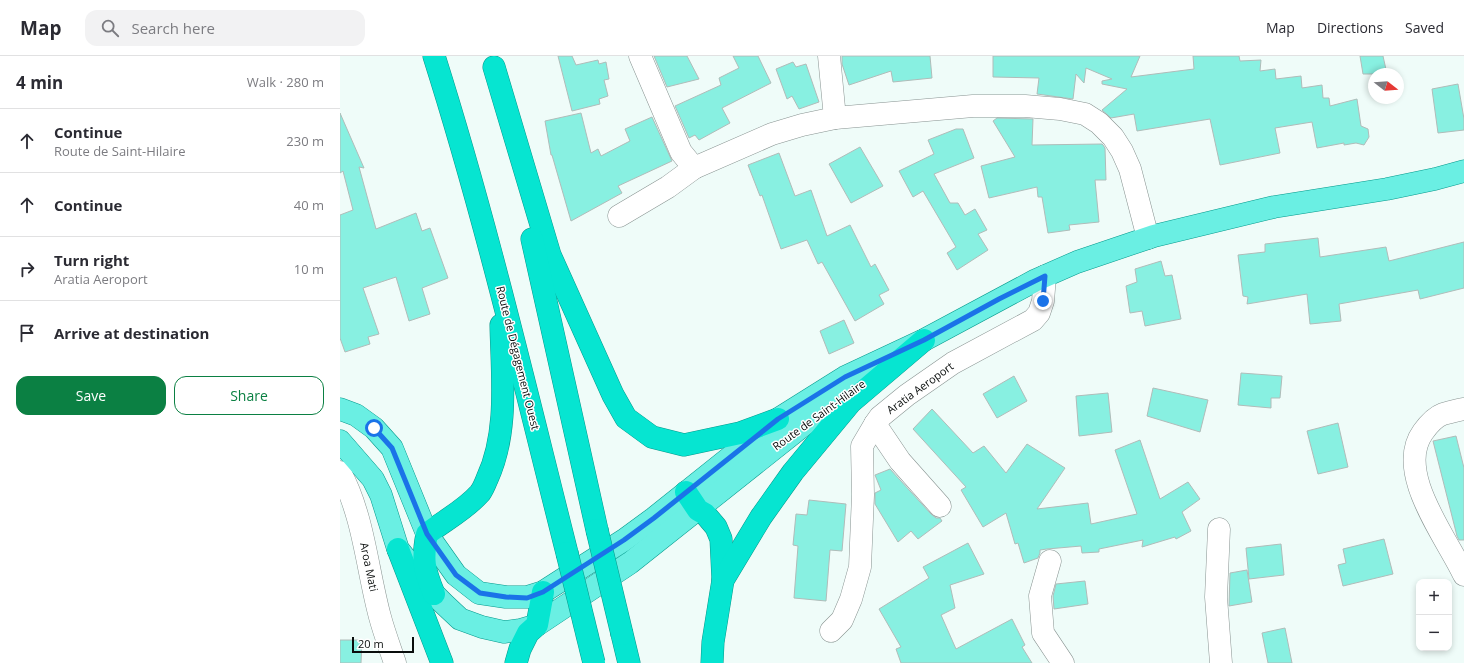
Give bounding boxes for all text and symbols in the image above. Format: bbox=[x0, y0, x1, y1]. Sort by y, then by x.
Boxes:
search box bbox=[85, 10, 365, 46]
text: Map bbox=[20, 15, 61, 41]
icon: search bbox=[99, 17, 121, 39]
text: Search here bbox=[131, 18, 215, 38]
text: Map bbox=[1266, 18, 1295, 37]
text: Directions bbox=[1317, 18, 1383, 37]
text: Saved bbox=[1405, 18, 1444, 37]
north arrow bbox=[1368, 68, 1404, 104]
text: 4 min bbox=[16, 71, 63, 94]
text: Walk · 280 m bbox=[247, 73, 324, 91]
text: Continue bbox=[54, 122, 122, 142]
icon: ahead bbox=[16, 130, 38, 152]
text: 230 m bbox=[286, 132, 324, 150]
text: Route de Saint-Hilaire bbox=[54, 142, 185, 160]
icon: ahead bbox=[16, 194, 38, 216]
text: Continue bbox=[54, 195, 122, 215]
text: 40 m bbox=[294, 196, 324, 214]
text: Turn right bbox=[54, 250, 129, 270]
icon: right bbox=[16, 258, 38, 280]
text: 10 m bbox=[294, 260, 324, 278]
text: Aratia Aeroport bbox=[54, 270, 148, 288]
street label: Route de Dégagement Ouest bbox=[493, 284, 544, 431]
route end bbox=[1034, 292, 1052, 310]
icon: arrive bbox=[16, 322, 38, 344]
text: Arrive at destination bbox=[54, 323, 209, 343]
street label: Aratia Aeroport bbox=[883, 358, 956, 417]
button: Save bbox=[16, 376, 166, 415]
button: Share bbox=[174, 376, 324, 415]
street label: Route de Saint-Hilaire bbox=[769, 376, 868, 453]
route start bbox=[365, 419, 383, 437]
street label: Aroa Mati bbox=[357, 541, 382, 593]
map controls bbox=[1416, 579, 1452, 651]
button: + bbox=[1416, 579, 1452, 615]
button: − bbox=[1416, 615, 1452, 651]
scale bar bbox=[352, 635, 414, 654]
text: 20 m bbox=[358, 636, 384, 651]

